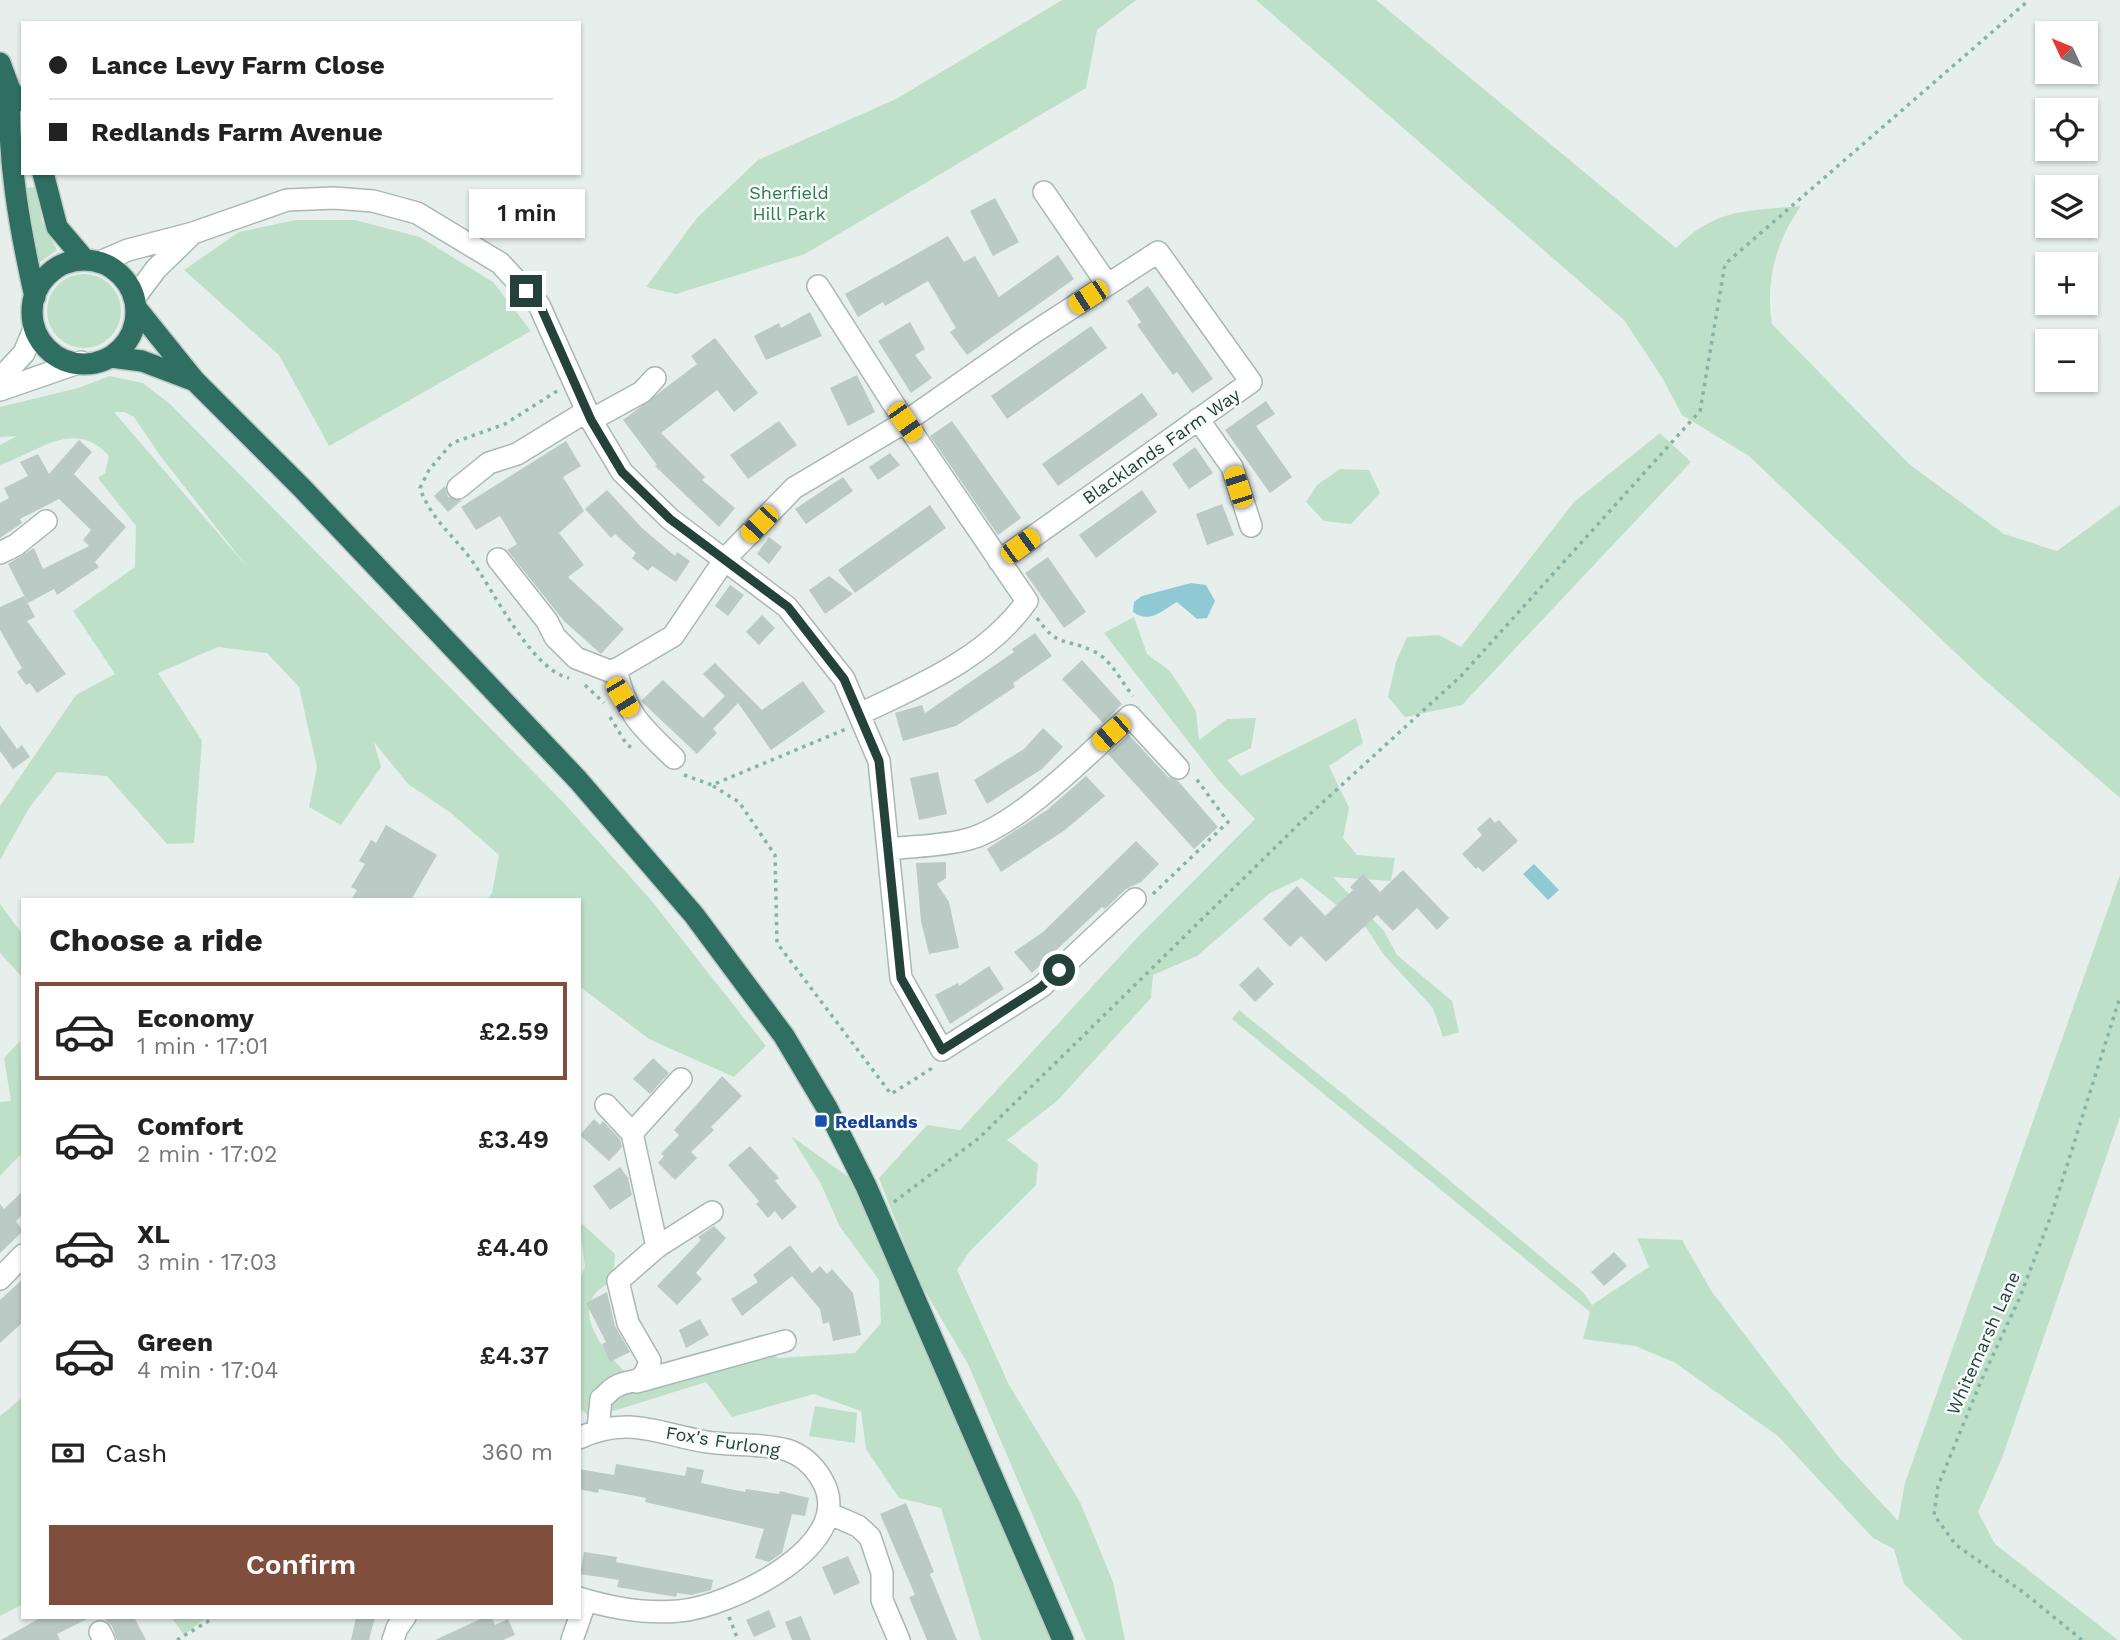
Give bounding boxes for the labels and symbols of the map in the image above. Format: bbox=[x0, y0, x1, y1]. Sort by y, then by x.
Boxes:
north arrow bbox=[2035, 21, 2098, 84]
park label: Sherfield Hill Park bbox=[749, 182, 829, 224]
callout: 1 min bbox=[468, 190, 584, 238]
route end bbox=[510, 275, 542, 307]
car bbox=[1065, 277, 1112, 317]
street label: Blacklands Farm Way bbox=[1078, 383, 1244, 508]
car bbox=[885, 399, 926, 445]
car bbox=[1222, 464, 1255, 510]
car bbox=[737, 502, 782, 546]
car bbox=[997, 525, 1044, 567]
car bbox=[603, 674, 642, 720]
car bbox=[1089, 711, 1134, 755]
route start bbox=[1043, 954, 1075, 986]
place label: Redlands bbox=[835, 1111, 918, 1132]
marker: Redlands bbox=[813, 1113, 829, 1129]
street label: Whitemarsh Lane bbox=[1942, 1268, 2024, 1418]
street label: Fox's Furlong bbox=[664, 1422, 782, 1460]

